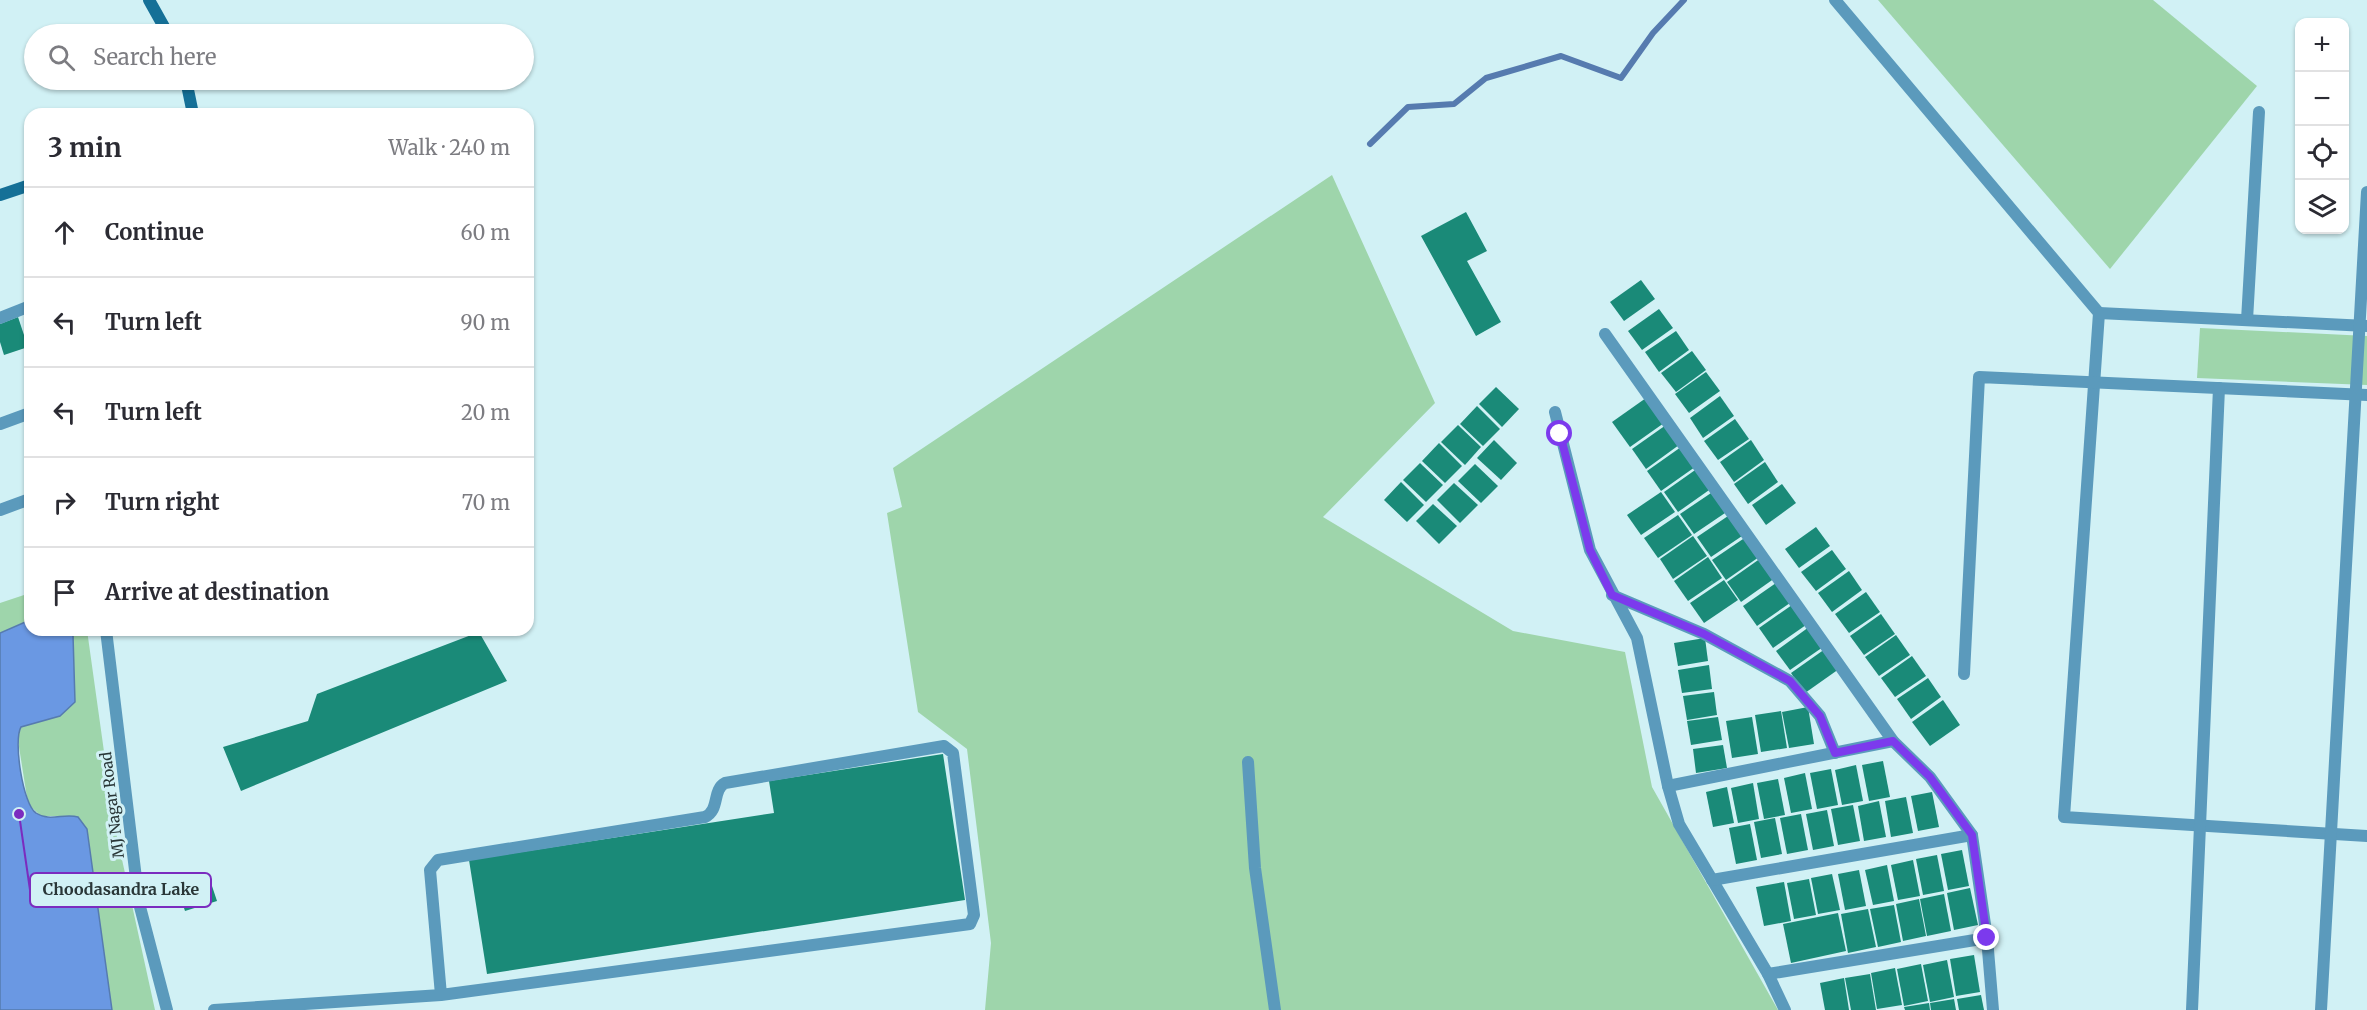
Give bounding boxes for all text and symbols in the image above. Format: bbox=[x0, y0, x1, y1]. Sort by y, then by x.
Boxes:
map controls bbox=[2295, 18, 2349, 234]
button: + bbox=[2295, 18, 2349, 72]
search box bbox=[24, 24, 534, 90]
icon: search bbox=[45, 41, 78, 74]
text: Search here bbox=[93, 43, 216, 71]
button: − bbox=[2295, 72, 2349, 126]
button: locate bbox=[2295, 126, 2349, 180]
text: 3 min bbox=[48, 131, 122, 164]
text: Walk · 240 m bbox=[389, 135, 510, 160]
button: layers bbox=[2295, 180, 2349, 234]
icon: ahead bbox=[48, 216, 81, 249]
text: Continue bbox=[105, 218, 204, 246]
text: 60 m bbox=[460, 220, 510, 245]
icon: left bbox=[48, 306, 81, 339]
text: Turn left bbox=[105, 308, 202, 336]
text: 90 m bbox=[460, 310, 510, 335]
icon: left bbox=[48, 396, 81, 429]
text: Turn left bbox=[105, 398, 202, 426]
text: 20 m bbox=[461, 400, 510, 425]
route start bbox=[1546, 420, 1572, 446]
icon: right bbox=[48, 486, 81, 519]
text: Turn right bbox=[105, 488, 219, 516]
text: 70 m bbox=[462, 490, 510, 515]
icon: arrive bbox=[48, 576, 81, 609]
text: Arrive at destination bbox=[105, 578, 329, 606]
street label: MJ Nagar Road bbox=[96, 751, 128, 859]
callout: Choodasandra Lake bbox=[30, 873, 211, 907]
text: Choodasandra Lake bbox=[43, 879, 199, 899]
route end bbox=[1973, 924, 1999, 950]

